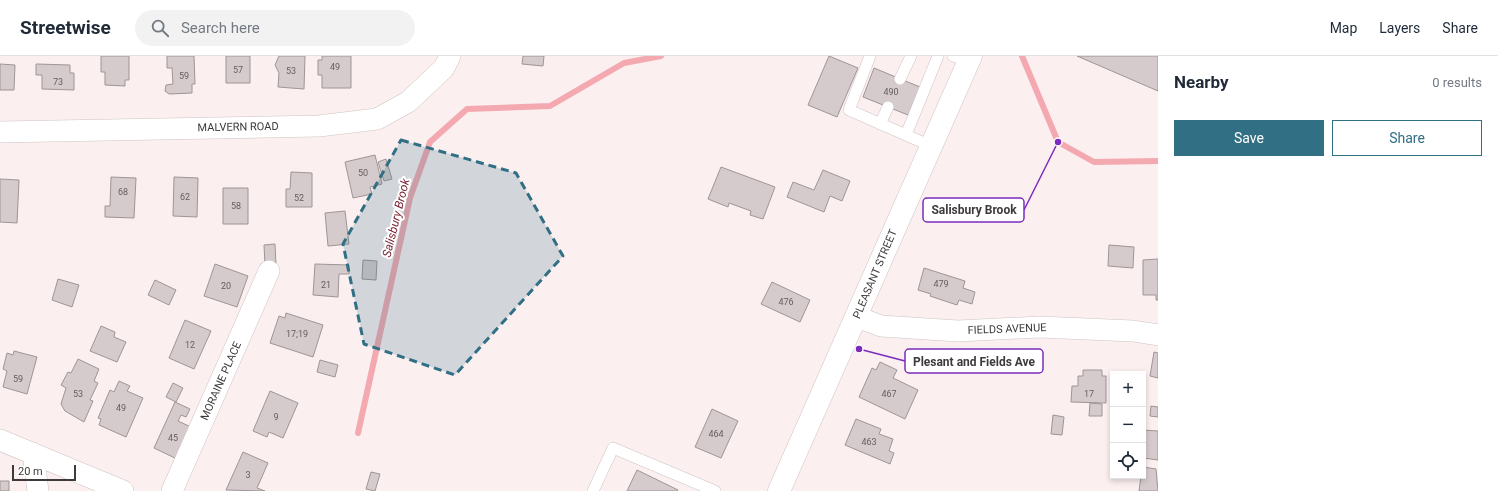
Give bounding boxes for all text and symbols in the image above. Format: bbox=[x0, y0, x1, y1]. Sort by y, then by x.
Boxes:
search box bbox=[135, 10, 415, 46]
text: Streetwise bbox=[20, 16, 111, 39]
icon: search bbox=[149, 17, 171, 39]
text: Search here bbox=[181, 19, 260, 37]
text: Map bbox=[1330, 20, 1357, 36]
text: Layers bbox=[1379, 20, 1420, 36]
text: Share bbox=[1442, 20, 1478, 36]
house number: 49 bbox=[330, 62, 340, 72]
house number: 57 bbox=[233, 65, 243, 75]
house number: 53 bbox=[286, 66, 296, 76]
house number: 59 bbox=[179, 71, 189, 81]
text: Nearby bbox=[1174, 72, 1229, 92]
text: 0 results bbox=[1432, 75, 1482, 90]
house number: 73 bbox=[53, 77, 63, 87]
house number: 490 bbox=[883, 87, 899, 97]
street label: MALVERN ROAD bbox=[197, 120, 279, 134]
button: Save bbox=[1174, 120, 1324, 156]
button: Share bbox=[1332, 120, 1482, 156]
house number: 50 bbox=[358, 168, 368, 178]
water label: Salisbury Brook bbox=[379, 176, 413, 259]
house number: 68 bbox=[118, 187, 128, 197]
house number: 62 bbox=[180, 192, 190, 202]
house number: 52 bbox=[294, 193, 304, 203]
callout: Salisbury Brook bbox=[923, 198, 1024, 222]
house number: 58 bbox=[231, 201, 241, 211]
text: Salisbury Brook bbox=[931, 203, 1017, 217]
street label: PLEASANT STREET bbox=[850, 227, 900, 321]
house number: 479 bbox=[933, 279, 949, 289]
house number: 21 bbox=[321, 280, 331, 290]
house number: 20 bbox=[221, 281, 231, 291]
house number: 476 bbox=[778, 297, 794, 307]
street label: FIELDS AVENUE bbox=[967, 321, 1047, 337]
house number: 17;19 bbox=[286, 329, 308, 339]
house number: 12 bbox=[185, 340, 195, 350]
street label: MORAINE PLACE bbox=[198, 340, 244, 422]
callout: Plesant and Fields Ave bbox=[905, 349, 1043, 373]
text: Plesant and Fields Ave bbox=[913, 355, 1036, 369]
map controls bbox=[1110, 371, 1146, 479]
button: + bbox=[1110, 371, 1146, 407]
house number: 59 bbox=[13, 374, 23, 384]
house number: 53 bbox=[73, 389, 83, 399]
house number: 467 bbox=[881, 389, 897, 399]
house number: 17 bbox=[1084, 389, 1094, 399]
house number: 49 bbox=[116, 403, 126, 413]
button: − bbox=[1110, 407, 1146, 443]
house number: 9 bbox=[273, 412, 279, 422]
house number: 464 bbox=[708, 429, 724, 439]
house number: 45 bbox=[168, 433, 178, 443]
house number: 463 bbox=[861, 437, 877, 447]
button: locate bbox=[1110, 443, 1146, 479]
scale bar bbox=[12, 463, 76, 482]
text: 20 m bbox=[18, 465, 43, 478]
house number: 3 bbox=[245, 470, 251, 480]

